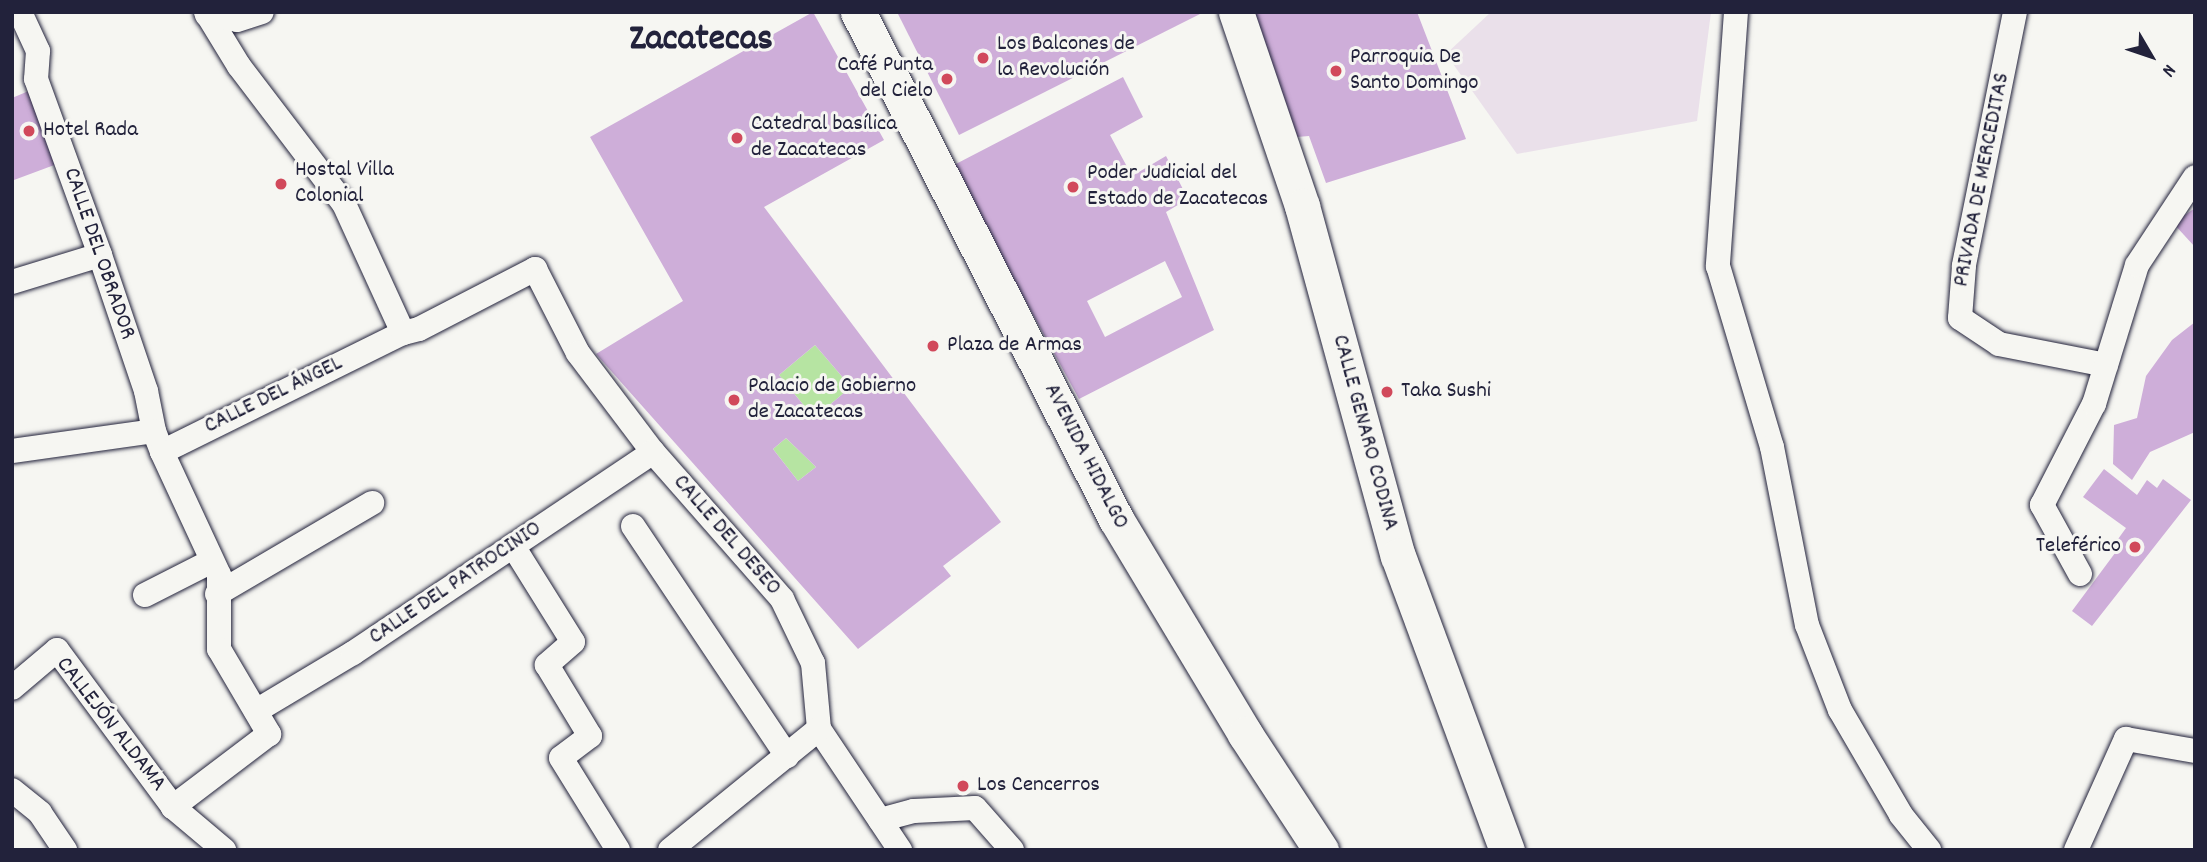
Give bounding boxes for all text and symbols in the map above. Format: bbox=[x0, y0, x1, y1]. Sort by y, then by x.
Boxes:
district label: Zacatecas bbox=[629, 19, 773, 63]
north arrow bbox=[2116, 21, 2186, 91]
place label: Los Balcones de la Revolución bbox=[997, 31, 1135, 85]
place label: Parroquia De Santo Domingo bbox=[1350, 44, 1479, 98]
marker: Los Balcones de la Revolución bbox=[975, 50, 991, 66]
place label: Café Punta del Cielo bbox=[837, 52, 933, 106]
text: N bbox=[2154, 57, 2181, 82]
marker: Parroquia De Santo Domingo bbox=[1328, 63, 1344, 79]
marker: Café Punta del Cielo bbox=[939, 71, 955, 87]
street label: PRIVADA DE MERCEDITAS bbox=[1949, 71, 2017, 289]
place label: Catedral basílica de Zacatecas bbox=[751, 111, 897, 165]
place label: Hotel Rada bbox=[43, 117, 138, 145]
marker: Hotel Rada bbox=[21, 123, 37, 139]
marker: Catedral basílica de Zacatecas bbox=[729, 130, 745, 146]
place label: Hostal Villa Colonial bbox=[295, 157, 394, 211]
place label: Poder Judicial del Estado de Zacatecas bbox=[1087, 160, 1268, 214]
street label: CALLE DEL OBRADOR bbox=[56, 165, 140, 343]
marker: Hostal Villa Colonial bbox=[273, 176, 289, 192]
marker: Poder Judicial del Estado de Zacatecas bbox=[1065, 179, 1081, 195]
place label: Plaza de Armas bbox=[947, 332, 1082, 360]
street label: CALLE GENARO CODINA bbox=[1325, 332, 1403, 534]
marker: Plaza de Armas bbox=[925, 338, 941, 354]
street label: CALLE DEL ÁNGEL bbox=[200, 351, 348, 441]
place label: Palacio de Gobierno de Zacatecas bbox=[748, 373, 916, 427]
place label: Taka Sushi bbox=[1401, 378, 1491, 406]
street label: AVENIDA HIDALGO bbox=[1036, 380, 1134, 534]
marker: Taka Sushi bbox=[1379, 384, 1395, 400]
marker: Palacio de Gobierno de Zacatecas bbox=[726, 392, 742, 408]
street label: CALLE DEL DESEO bbox=[666, 470, 786, 602]
street label: CALLE DEL PATROCINIO bbox=[364, 516, 548, 652]
place label: Teleférico bbox=[2036, 533, 2121, 561]
marker: Teleférico bbox=[2127, 539, 2143, 555]
street label: CALLEJÓN ALDAMA bbox=[49, 652, 171, 798]
place label: Los Cencerros bbox=[977, 772, 1100, 800]
marker: Los Cencerros bbox=[955, 778, 971, 794]

